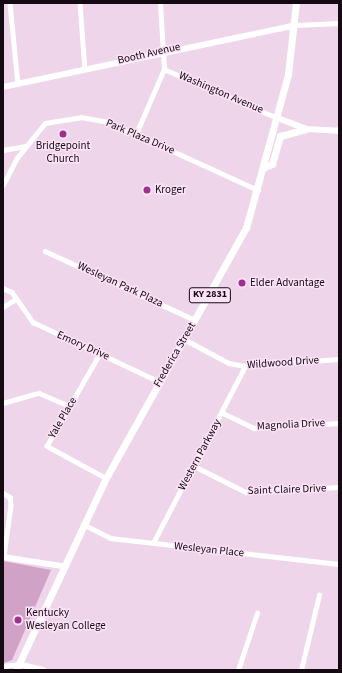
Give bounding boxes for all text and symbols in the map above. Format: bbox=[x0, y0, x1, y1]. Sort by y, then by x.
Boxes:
street label: Booth Avenue bbox=[116, 40, 182, 68]
street label: Washington Avenue bbox=[177, 69, 265, 117]
street label: Park Plaza Drive bbox=[104, 117, 176, 157]
marker: Bridgepoint Church bbox=[58, 129, 68, 139]
place label: Bridgepoint Church bbox=[36, 140, 90, 166]
place label: Kroger bbox=[155, 183, 186, 197]
marker: Kroger bbox=[142, 185, 152, 195]
street label: Wesleyan Park Plaza bbox=[75, 259, 165, 311]
place label: Elder Advantage bbox=[250, 276, 325, 290]
marker: Elder Advantage bbox=[237, 278, 247, 288]
road number: KY 2831 bbox=[188, 287, 232, 303]
street label: Frederica Street bbox=[151, 320, 199, 390]
street label: Emory Drive bbox=[55, 329, 111, 363]
street label: Wildwood Drive bbox=[247, 354, 319, 372]
street label: Yale Place bbox=[46, 395, 80, 441]
street label: Western Parkway bbox=[176, 417, 224, 493]
street label: Magnolia Drive bbox=[257, 417, 325, 433]
street label: Saint Claire Drive bbox=[247, 482, 327, 498]
street label: Wesleyan Place bbox=[173, 540, 245, 560]
place label: Kentucky Wesleyan College bbox=[26, 607, 106, 633]
marker: Kentucky Wesleyan College bbox=[13, 615, 23, 625]

